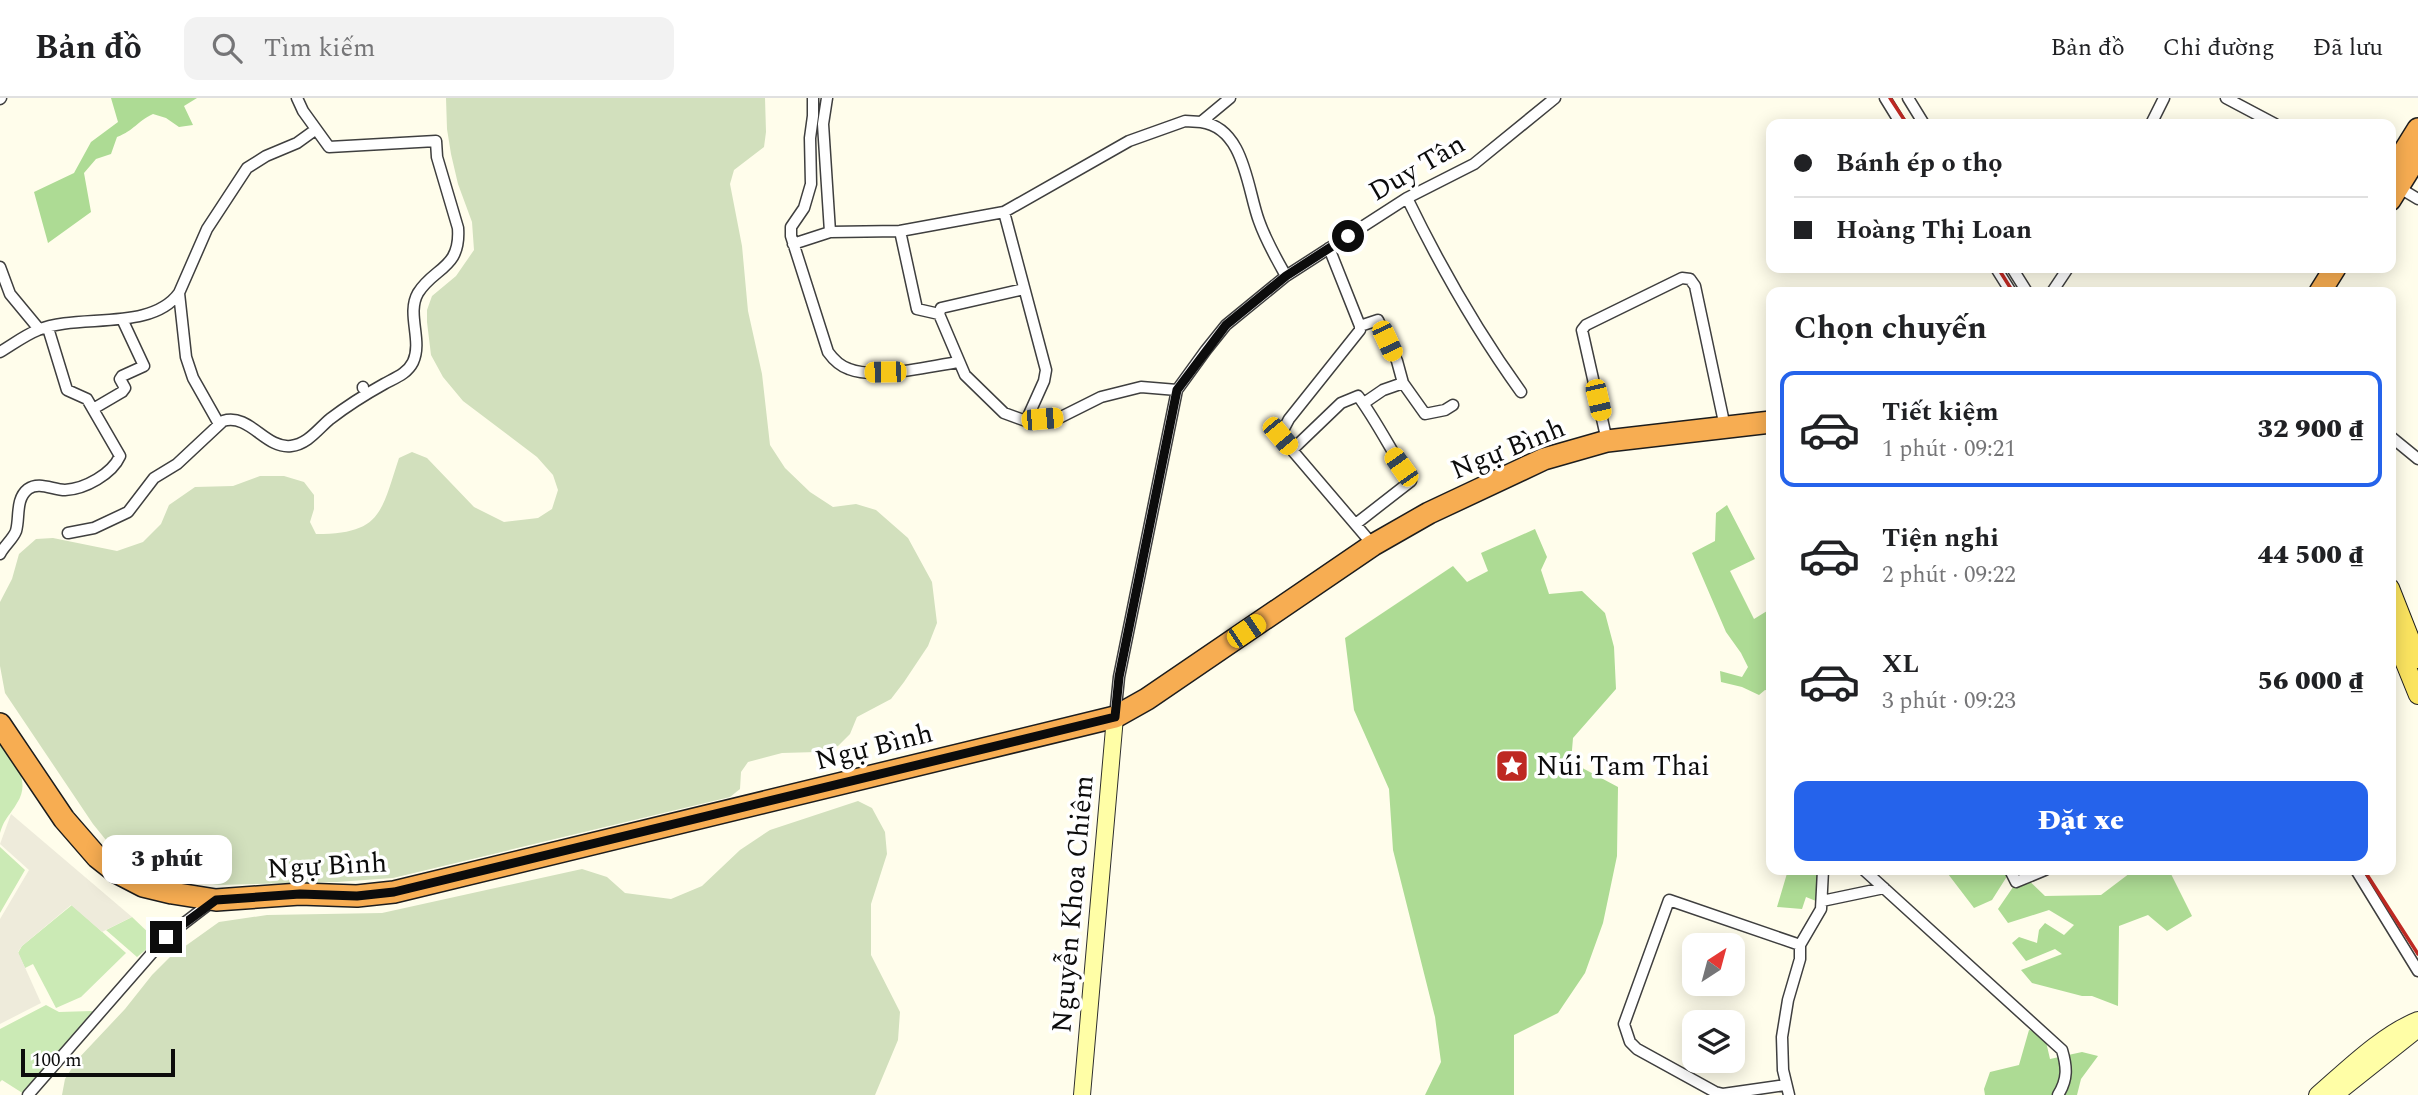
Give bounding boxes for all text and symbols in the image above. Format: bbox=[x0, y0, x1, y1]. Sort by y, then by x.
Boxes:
search box bbox=[184, 17, 674, 80]
text: Bản đồ bbox=[35, 23, 142, 73]
text: Tìm kiếm bbox=[264, 28, 375, 68]
icon: search bbox=[208, 29, 246, 67]
text: Bản đồ bbox=[2050, 30, 2125, 66]
text: Chỉ đường bbox=[2163, 30, 2275, 66]
text: Đã lưu bbox=[2313, 30, 2383, 66]
street label: Duy Tân bbox=[1361, 123, 1473, 213]
text: Bánh ép o thọ bbox=[1836, 143, 2002, 183]
text: Hoàng Thị Loan bbox=[1836, 210, 2032, 250]
route start bbox=[1332, 220, 1364, 252]
text: Chọn chuyến bbox=[1794, 304, 1987, 353]
car bbox=[1369, 318, 1406, 364]
car bbox=[864, 361, 907, 383]
car bbox=[1584, 377, 1613, 423]
text: Tiết kiệm bbox=[1882, 392, 1999, 432]
icon: car bbox=[1798, 398, 1861, 461]
car bbox=[1021, 407, 1064, 431]
street label: Ngự Bình bbox=[1444, 407, 1572, 491]
text: 32 900 ₫ bbox=[2257, 409, 2364, 449]
car bbox=[1259, 413, 1302, 459]
text: 1 phút · 09:21 bbox=[1882, 432, 2016, 467]
car bbox=[1381, 444, 1422, 490]
text: Tiện nghi bbox=[1882, 518, 1999, 558]
icon: car bbox=[1798, 524, 1861, 587]
text: 44 500 ₫ bbox=[2257, 535, 2364, 575]
text: 2 phút · 09:22 bbox=[1882, 558, 2016, 593]
car bbox=[1223, 611, 1270, 651]
text: XL bbox=[1882, 644, 1919, 684]
icon: car bbox=[1798, 650, 1861, 713]
text: 56 000 ₫ bbox=[2257, 661, 2364, 701]
text: 3 phút · 09:23 bbox=[1882, 684, 2016, 719]
street label: Ngự Bình bbox=[811, 712, 937, 782]
place label: Núi Tam Thai bbox=[1536, 745, 1710, 788]
place icon: Núi Tam Thai bbox=[1493, 747, 1531, 785]
street label: Nguyễn Khoa Chiêm bbox=[1040, 773, 1106, 1035]
button: Đặt xe bbox=[1794, 781, 2368, 861]
callout: 3 phút bbox=[101, 836, 231, 884]
street label: Ngự Bình bbox=[266, 841, 388, 891]
text: 3 phút bbox=[131, 842, 203, 877]
route end bbox=[150, 921, 182, 953]
north arrow bbox=[1682, 933, 1745, 996]
map controls bbox=[1682, 933, 1745, 1073]
button: layers bbox=[1682, 1010, 1745, 1073]
scale bar bbox=[21, 1046, 175, 1078]
text: 100 m bbox=[32, 1046, 82, 1075]

